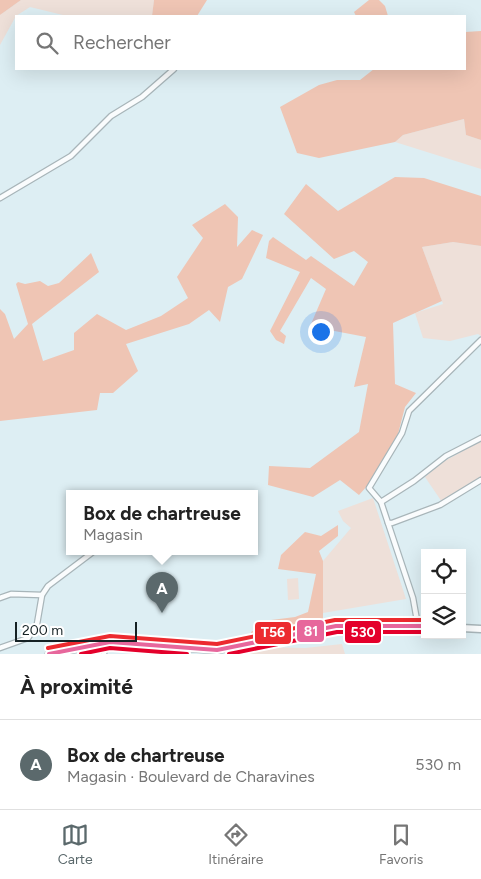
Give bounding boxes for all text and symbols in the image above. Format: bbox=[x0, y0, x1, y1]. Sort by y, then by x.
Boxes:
search box bbox=[15, 15, 466, 70]
icon: search bbox=[33, 29, 61, 57]
text: Rechercher bbox=[73, 31, 171, 54]
your location bbox=[308, 319, 334, 345]
popup bbox=[66, 490, 258, 555]
text: Box de chartreuse bbox=[83, 502, 241, 525]
text: Magasin bbox=[83, 525, 143, 544]
map controls bbox=[421, 549, 466, 639]
button: locate bbox=[421, 549, 466, 594]
pin: A bbox=[146, 572, 178, 613]
button: layers bbox=[421, 594, 466, 639]
scale bar bbox=[15, 619, 138, 642]
line badge: 81 bbox=[296, 619, 325, 643]
line badge: 530 bbox=[344, 620, 382, 644]
line badge: T56 bbox=[254, 621, 292, 645]
text: 200 m bbox=[22, 622, 63, 639]
text: 81 bbox=[304, 623, 318, 640]
text: T56 bbox=[261, 624, 285, 641]
text: 530 bbox=[351, 624, 376, 641]
text: À proximité bbox=[20, 674, 133, 699]
text: Box de chartreuse bbox=[67, 744, 224, 767]
text: A bbox=[30, 755, 42, 774]
text: 530 m bbox=[415, 755, 461, 774]
text: Magasin · Boulevard de Charavines bbox=[67, 767, 315, 786]
tab: Carte bbox=[58, 821, 93, 868]
tab: Itinéraire bbox=[208, 821, 263, 868]
tab: Favoris bbox=[379, 821, 423, 868]

